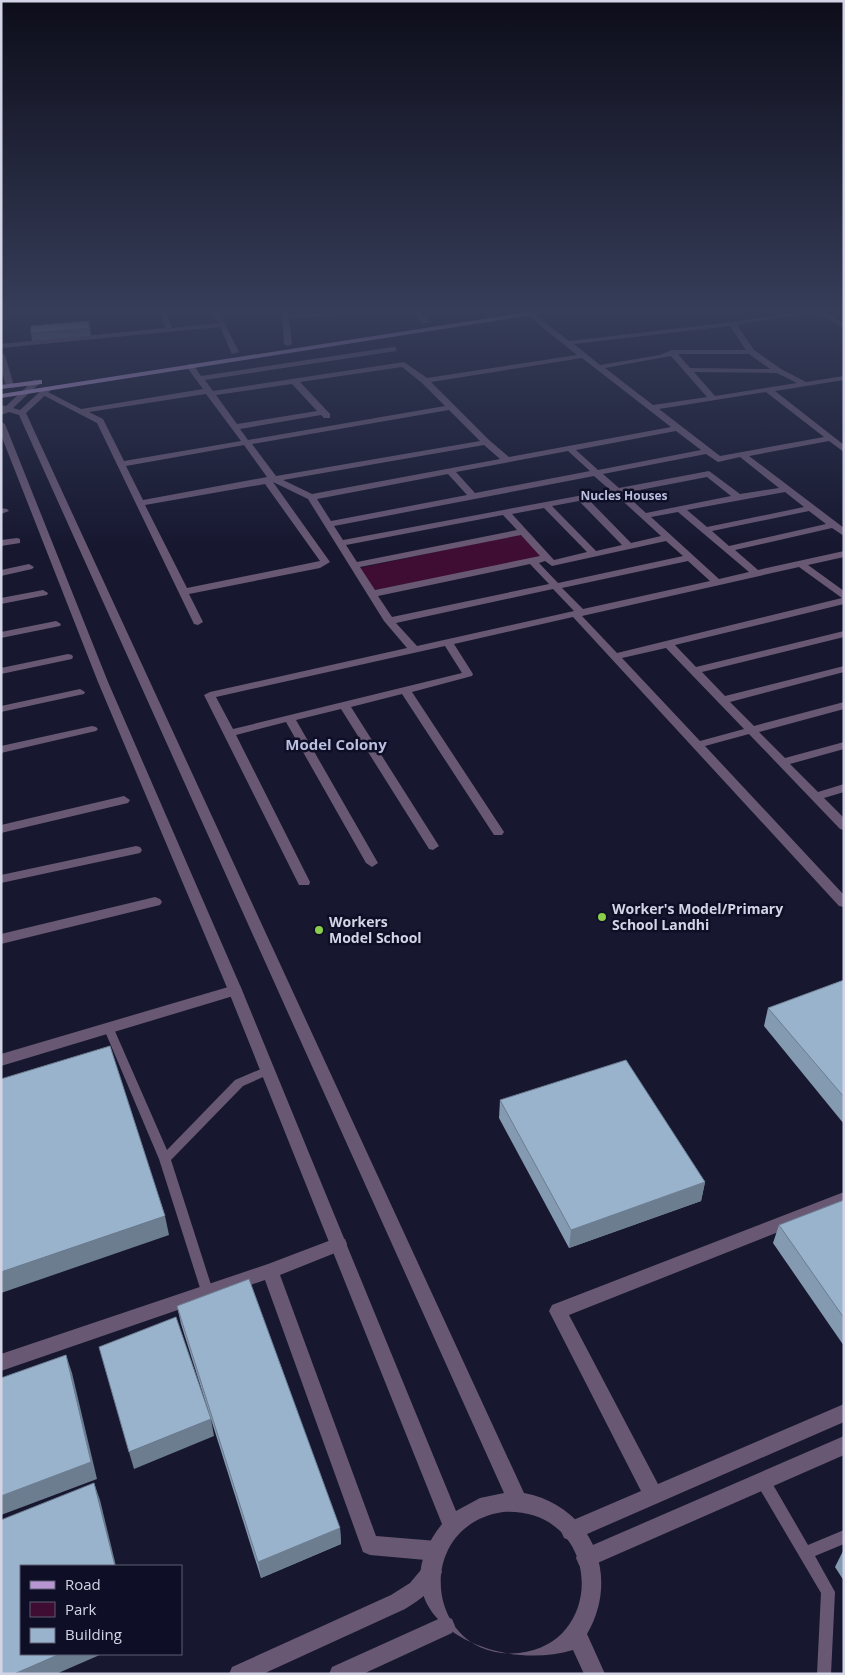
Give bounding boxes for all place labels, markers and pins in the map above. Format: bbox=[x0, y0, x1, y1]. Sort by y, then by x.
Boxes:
place label: Worker's Model/Primary School Landhi bbox=[612, 899, 783, 934]
marker: Worker's Model/Primary School Landhi bbox=[596, 911, 608, 923]
place label: Workers Model School bbox=[329, 912, 422, 947]
marker: Workers Model School bbox=[313, 924, 325, 936]

